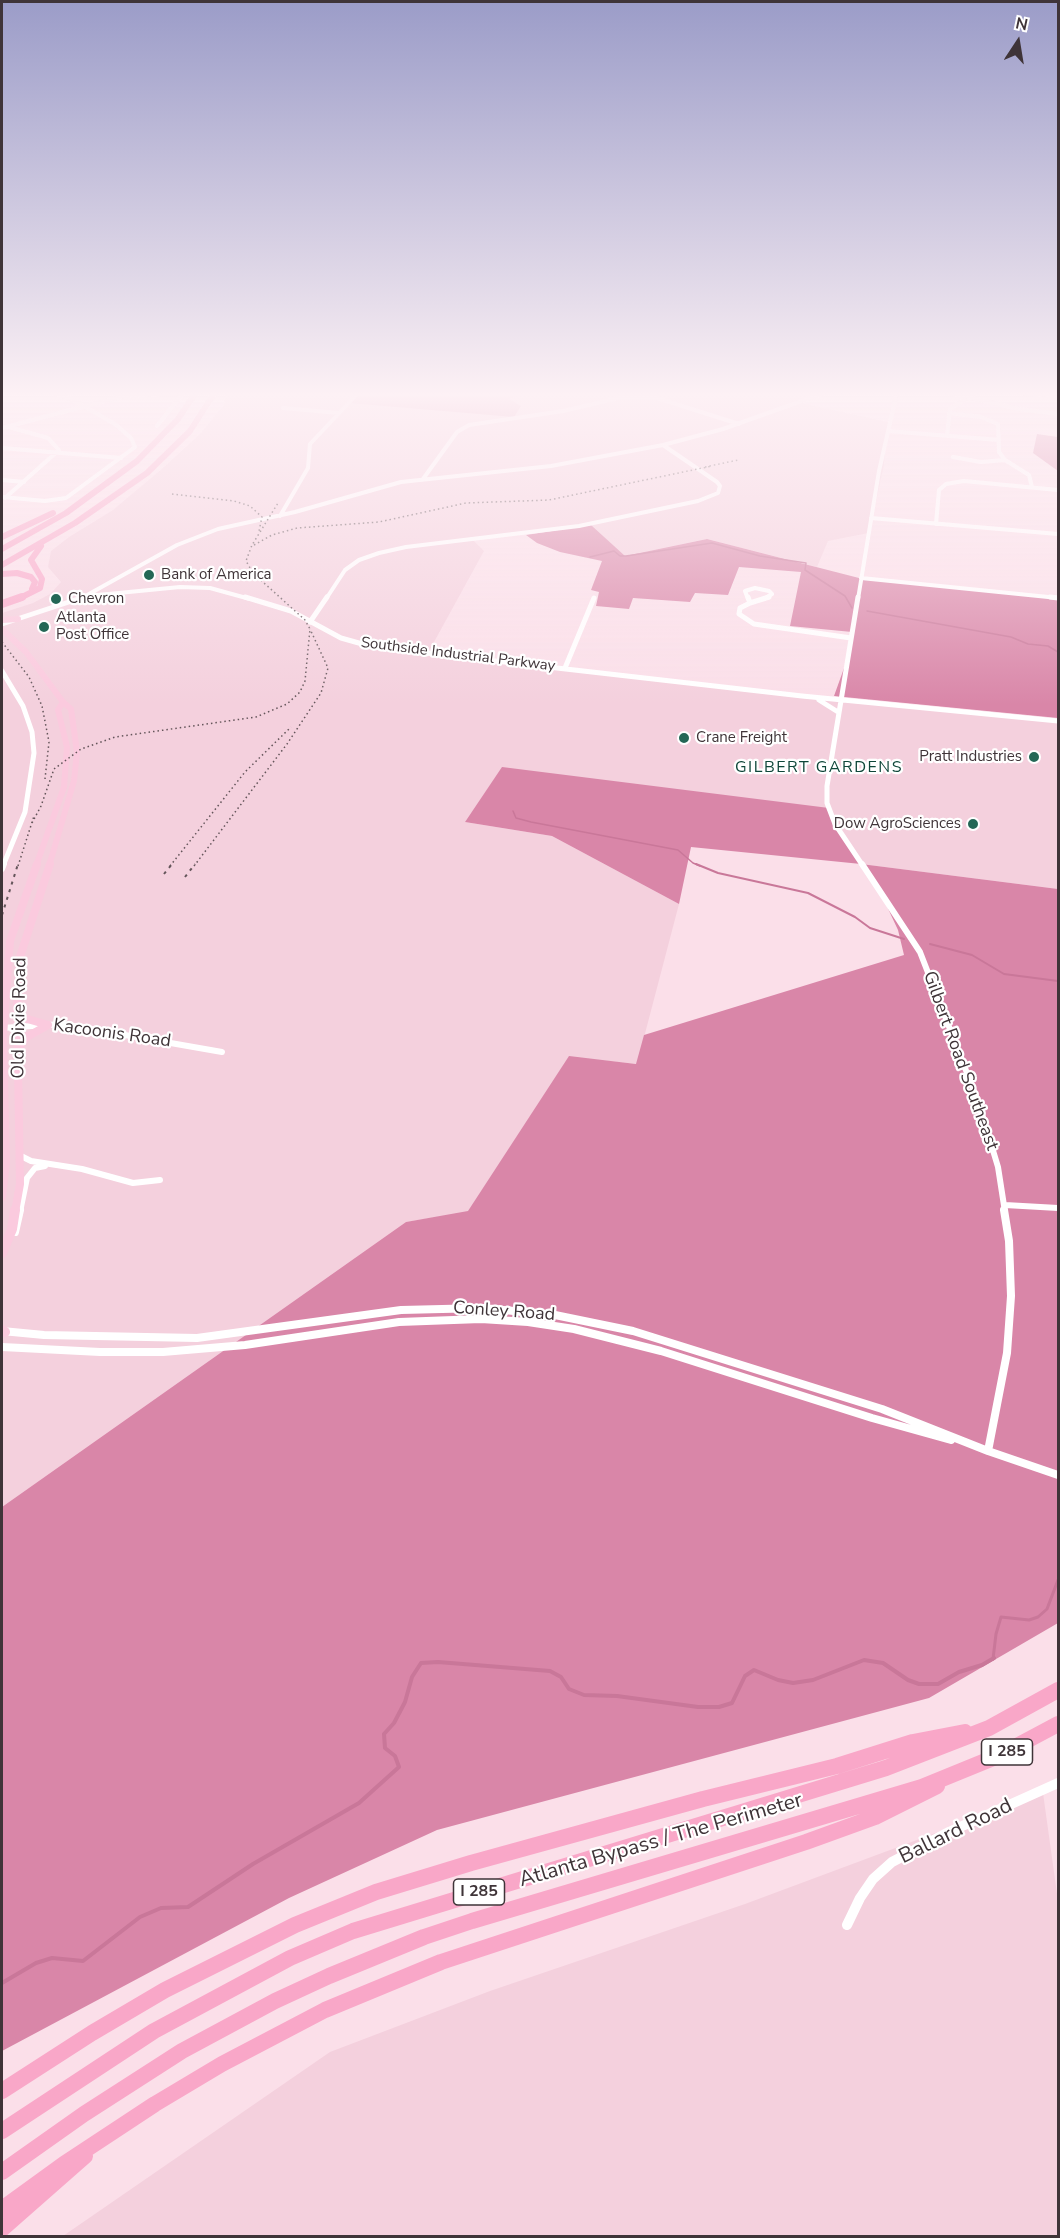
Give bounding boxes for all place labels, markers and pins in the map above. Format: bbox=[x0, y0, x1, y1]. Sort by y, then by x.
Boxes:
place label: Bank of America bbox=[161, 566, 272, 584]
marker: Bank of America bbox=[142, 568, 156, 582]
place label: Chevron bbox=[68, 590, 124, 608]
marker: Chevron bbox=[49, 592, 63, 606]
place label: Atlanta Post Office bbox=[56, 609, 129, 644]
marker: Atlanta Post Office bbox=[37, 620, 51, 634]
place label: Crane Freight bbox=[696, 729, 787, 747]
marker: Crane Freight bbox=[677, 731, 691, 745]
place label: Pratt Industries bbox=[919, 748, 1022, 766]
marker: Pratt Industries bbox=[1027, 750, 1041, 764]
place label: Dow AgroSciences bbox=[834, 815, 961, 833]
marker: Dow AgroSciences bbox=[966, 817, 980, 831]

